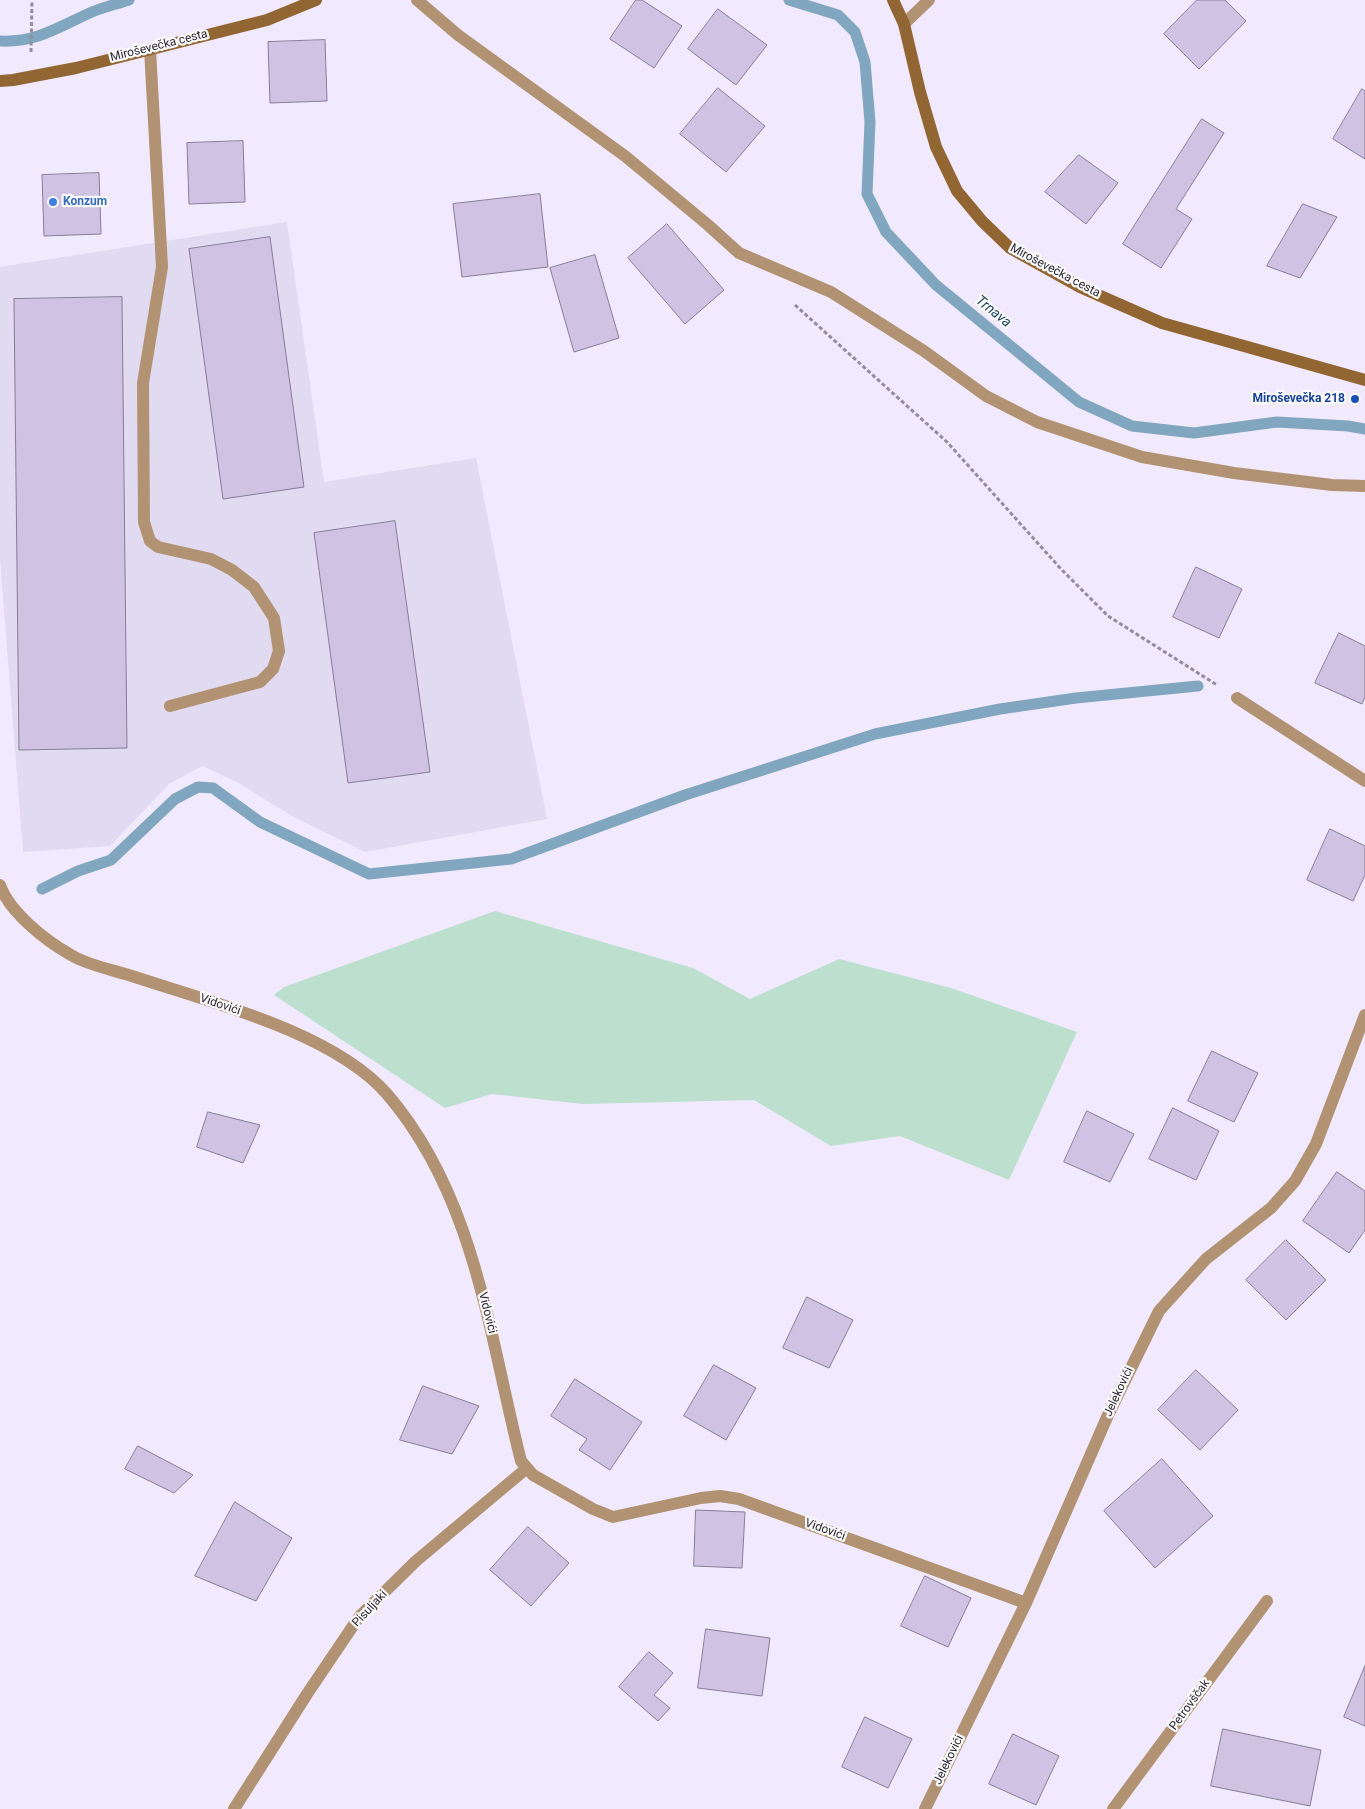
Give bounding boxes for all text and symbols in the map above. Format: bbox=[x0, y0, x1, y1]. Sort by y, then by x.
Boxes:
street label: Miroševečka cesta bbox=[109, 27, 209, 65]
place label: Konzum bbox=[63, 195, 107, 209]
marker: Konzum bbox=[47, 196, 59, 208]
street label: Miroševečka cesta bbox=[1008, 241, 1102, 301]
water label: Trnava bbox=[972, 293, 1014, 331]
place label: Miroševečka 218 bbox=[1253, 392, 1345, 406]
marker: Miroševečka 218 bbox=[1349, 393, 1361, 405]
street label: Vidovići bbox=[198, 991, 242, 1019]
street label: Vidovići bbox=[475, 1291, 499, 1335]
street label: Jelekovići bbox=[1101, 1365, 1137, 1419]
street label: Vidovići bbox=[803, 1516, 847, 1544]
street label: Pisuljaki bbox=[350, 1588, 390, 1630]
street label: Petrovščak bbox=[1167, 1677, 1213, 1733]
street label: Jelekovići bbox=[931, 1733, 967, 1787]

